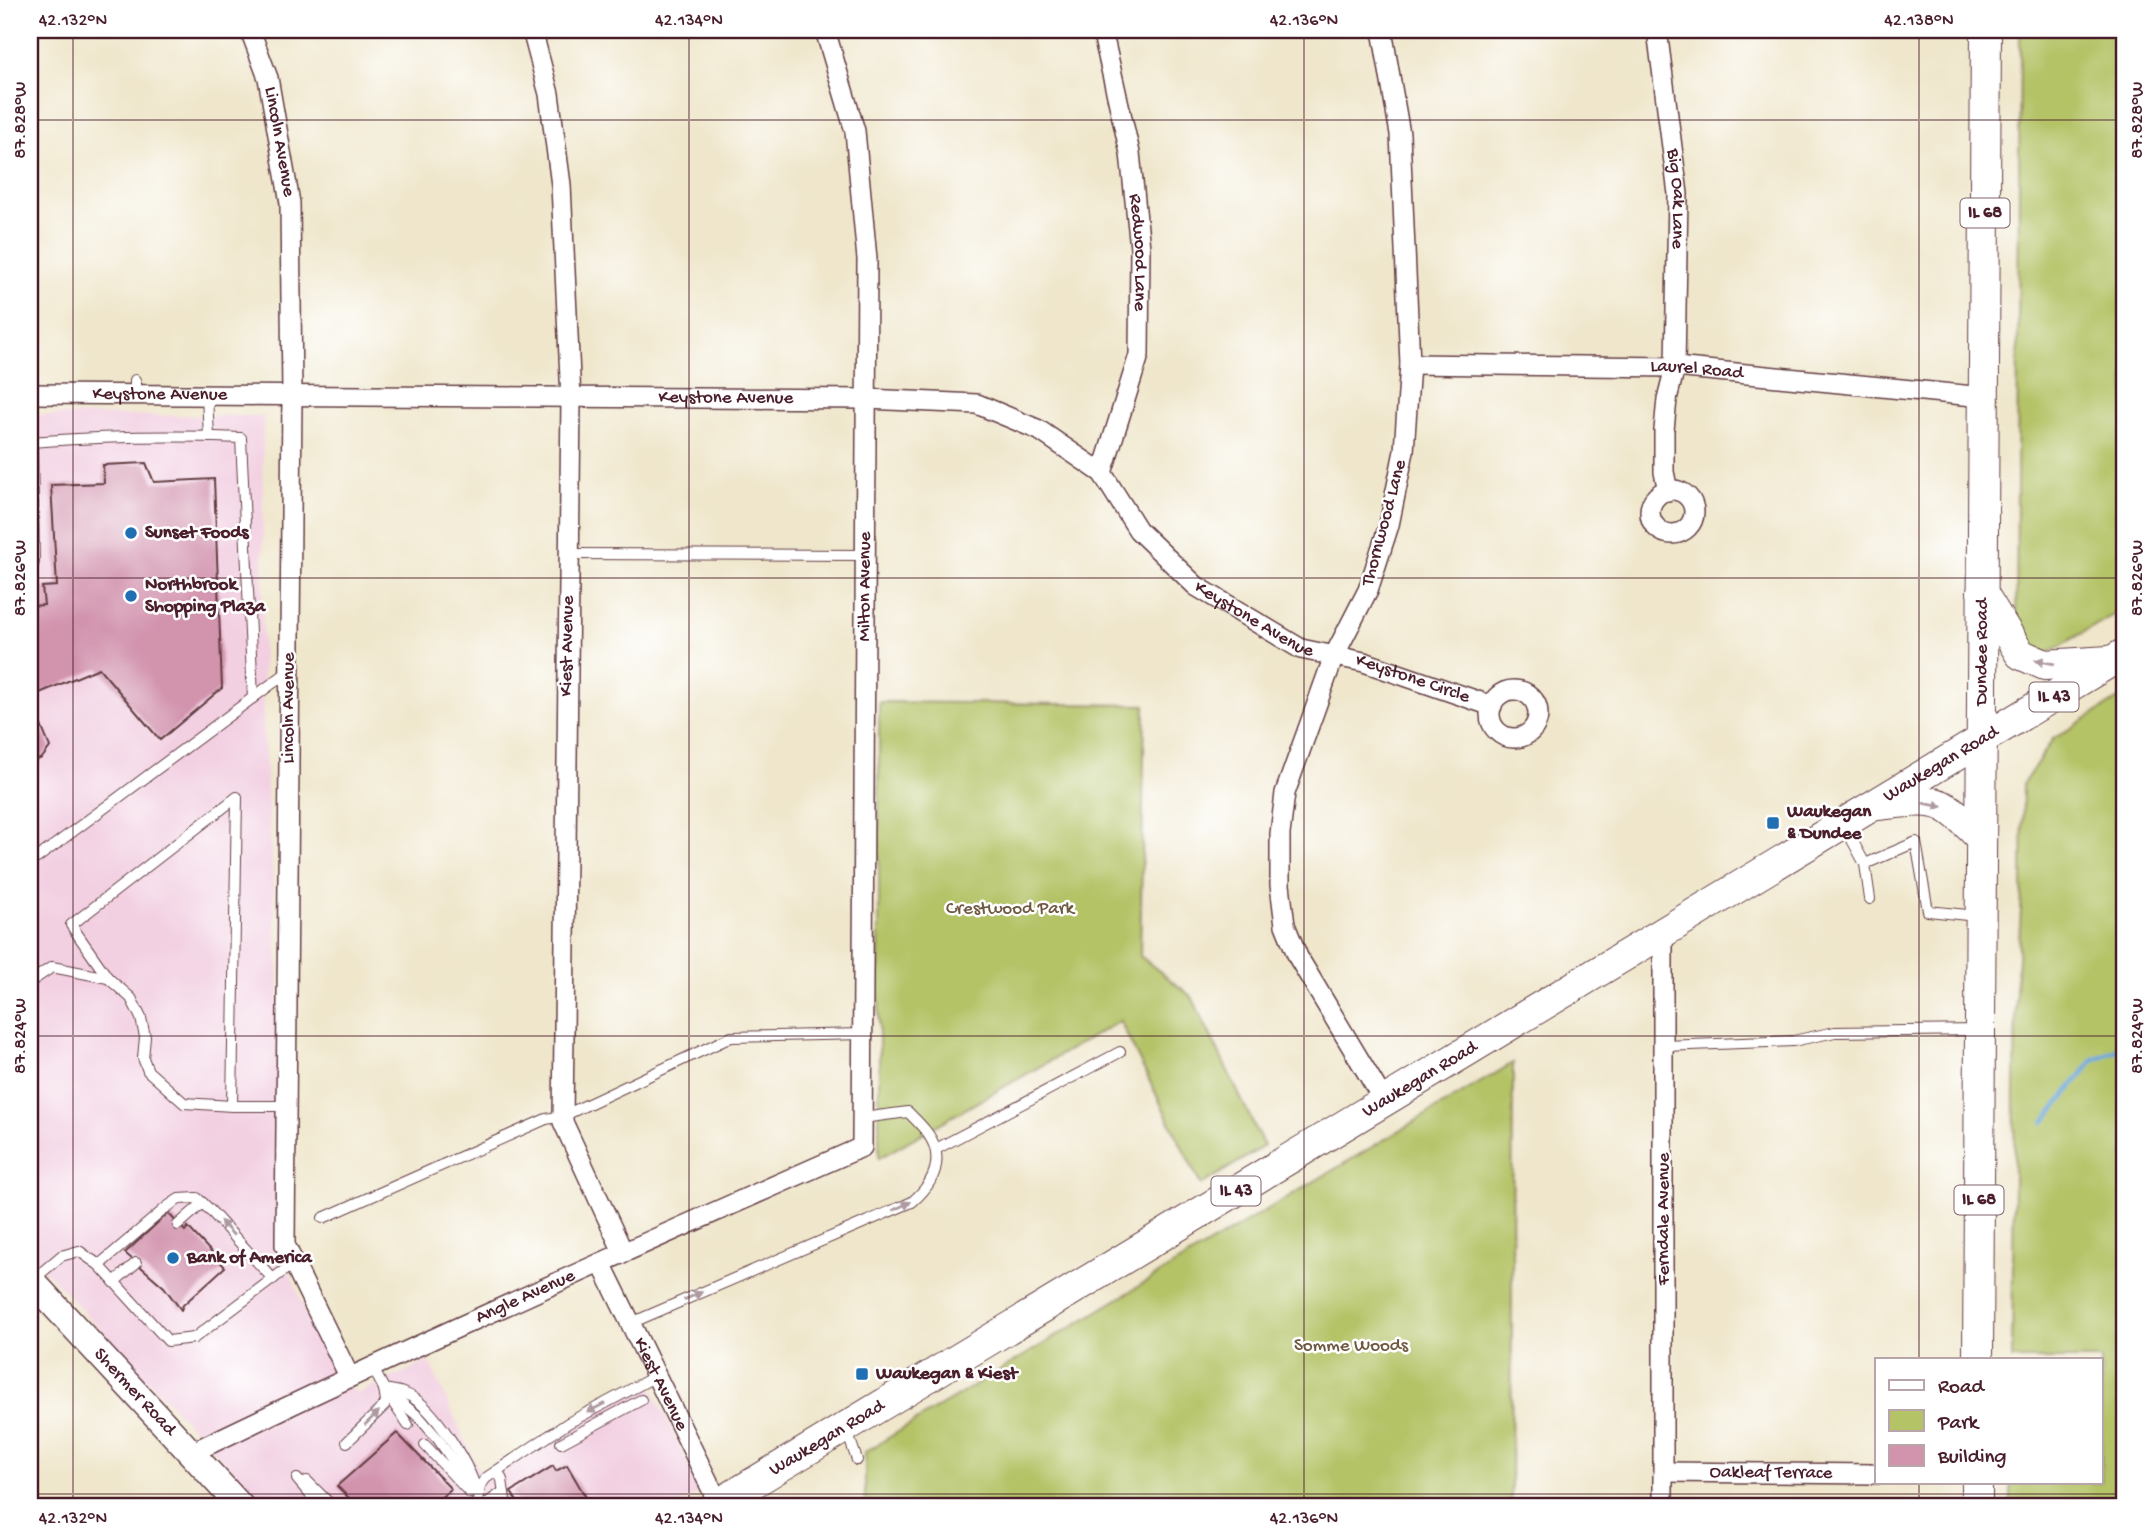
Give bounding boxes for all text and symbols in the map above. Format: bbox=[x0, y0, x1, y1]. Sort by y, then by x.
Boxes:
text: 42.132°N bbox=[39, 11, 107, 32]
text: 42.134°N bbox=[655, 11, 723, 32]
text: 42.136°N bbox=[1270, 11, 1338, 32]
text: 42.138°N bbox=[1884, 11, 1954, 32]
text: 87.828°W bbox=[11, 82, 32, 158]
text: 87.828°W bbox=[2128, 82, 2149, 158]
street label: Lincoln Avenue bbox=[258, 85, 300, 199]
street label: Big Oak Lane bbox=[1661, 146, 1690, 249]
street label: Redwood Lane bbox=[1123, 193, 1152, 311]
road number: IL 68 bbox=[1960, 198, 2010, 228]
street label: Laurel Road bbox=[1650, 355, 1746, 385]
street label: Keystone Avenue bbox=[93, 383, 228, 407]
street label: Keystone Avenue bbox=[659, 386, 794, 410]
street label: Thornwood Lane bbox=[1357, 457, 1413, 590]
place label: Sunset Foods bbox=[145, 522, 249, 545]
marker: Sunset Foods bbox=[123, 525, 139, 541]
street label: Milton Avenue bbox=[853, 531, 877, 642]
text: 87.826°W bbox=[11, 540, 32, 616]
text: 87.826°W bbox=[2128, 540, 2149, 616]
place label: Northbrook Shopping Plaza bbox=[145, 574, 267, 619]
street label: Keystone Avenue bbox=[1190, 576, 1316, 663]
marker: Northbrook Shopping Plaza bbox=[123, 588, 139, 604]
street label: Kiest Avenue bbox=[556, 595, 580, 697]
street label: Dundee Road bbox=[1970, 597, 1994, 708]
street label: Keystone Circle bbox=[1354, 649, 1473, 709]
street label: Lincoln Avenue bbox=[278, 652, 301, 764]
one-way arrow bbox=[2034, 656, 2056, 667]
road number: IL 43 bbox=[2030, 682, 2078, 712]
street label: Waukegan Road bbox=[1879, 720, 2004, 808]
one-way arrow bbox=[1922, 799, 1944, 810]
place label: Waukegan & Dundee bbox=[1786, 801, 1872, 846]
marker: Waukegan & Dundee bbox=[1765, 815, 1781, 831]
park label: Crestwood Park bbox=[946, 898, 1075, 921]
text: 87.824°W bbox=[11, 998, 32, 1074]
text: 87.824°W bbox=[2128, 998, 2149, 1074]
street label: Waukegan Road bbox=[1358, 1035, 1483, 1123]
street label: Ferndale Avenue bbox=[1653, 1153, 1676, 1286]
road number: IL 43 bbox=[1212, 1176, 1260, 1206]
road number: IL 68 bbox=[1954, 1185, 2004, 1214]
one-way arrow bbox=[892, 1200, 912, 1212]
one-way arrow bbox=[219, 1219, 235, 1237]
place label: Bank of America bbox=[186, 1247, 313, 1270]
marker: Bank of America bbox=[165, 1250, 181, 1266]
street label: Angle Avenue bbox=[472, 1264, 579, 1329]
one-way arrow bbox=[683, 1291, 704, 1302]
street label: Kiest Avenue bbox=[628, 1334, 693, 1435]
park label: Somme Woods bbox=[1294, 1335, 1409, 1358]
street label: Shermer Road bbox=[88, 1343, 182, 1442]
legend bbox=[1875, 1358, 2102, 1484]
place label: Waukegan & Kiest bbox=[875, 1363, 1019, 1386]
marker: Waukegan & Kiest bbox=[854, 1366, 870, 1382]
text: Road bbox=[1938, 1376, 1986, 1401]
street label: Waukegan Road bbox=[765, 1394, 890, 1482]
one-way arrow bbox=[586, 1402, 606, 1414]
one-way arrow bbox=[363, 1410, 381, 1426]
text: Park bbox=[1937, 1412, 1981, 1437]
text: Building bbox=[1937, 1446, 2007, 1471]
street label: Oakleaf Terrace bbox=[1709, 1461, 1833, 1485]
text: 42.132°N bbox=[39, 1509, 107, 1530]
text: 42.134°N bbox=[655, 1509, 723, 1530]
text: 42.136°N bbox=[1270, 1509, 1338, 1530]

